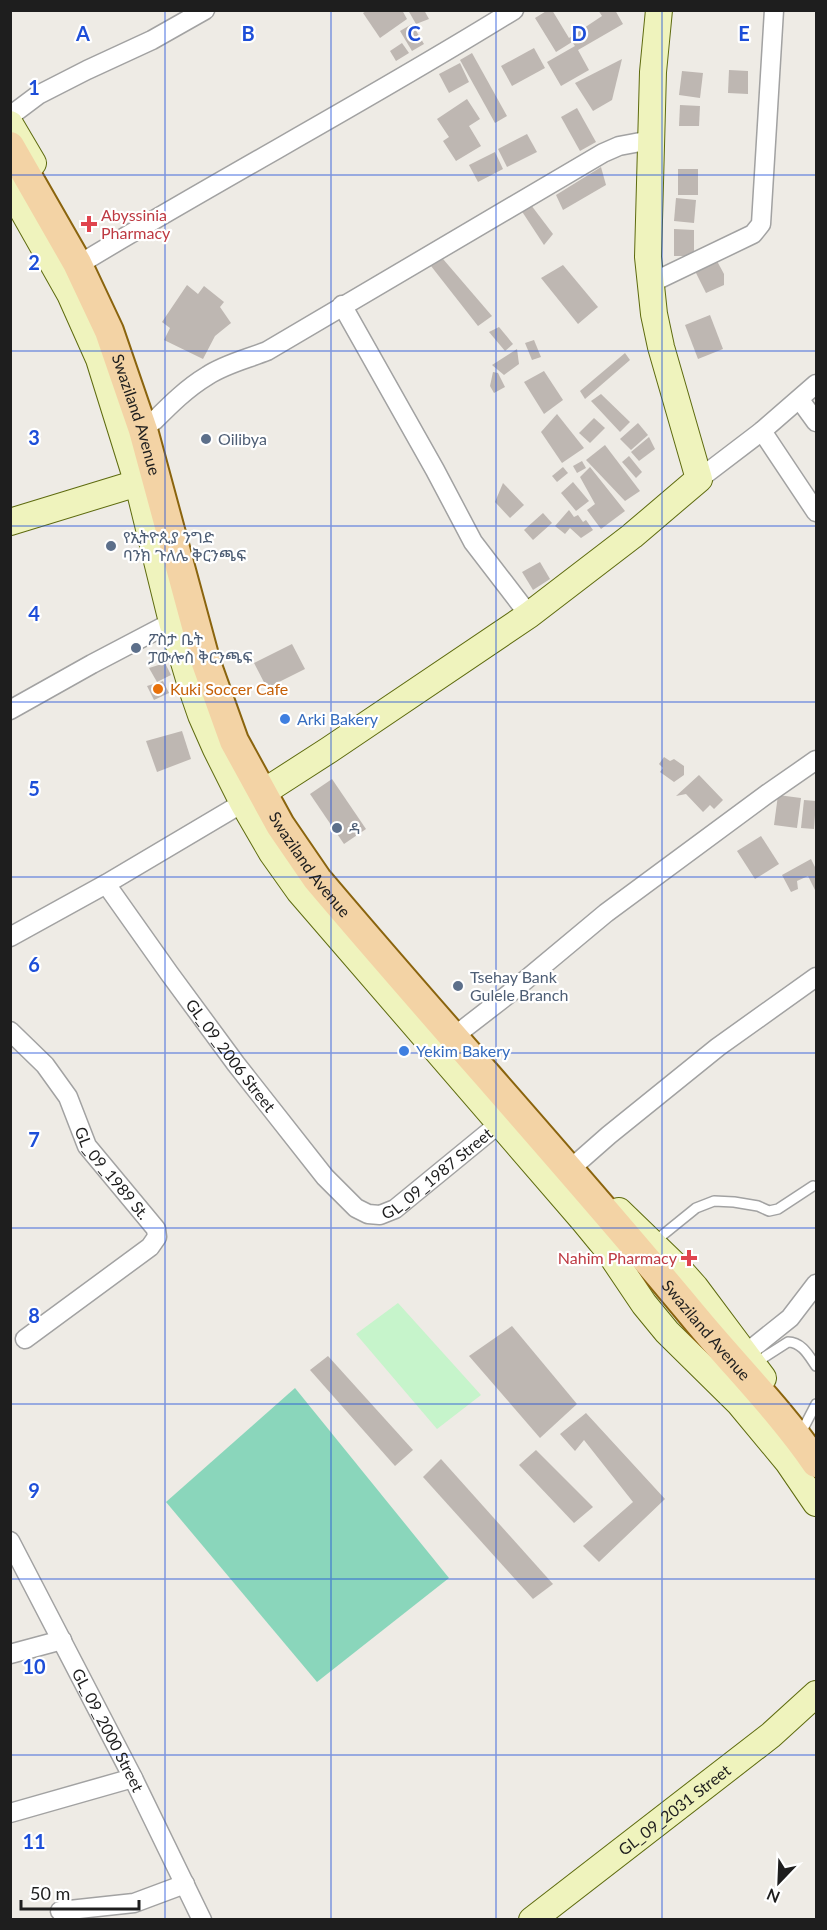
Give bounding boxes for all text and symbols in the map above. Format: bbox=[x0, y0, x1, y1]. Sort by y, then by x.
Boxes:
text: A bbox=[75, 21, 90, 45]
text: B bbox=[241, 21, 255, 45]
text: C bbox=[407, 21, 421, 45]
text: D bbox=[571, 21, 587, 45]
text: E bbox=[738, 21, 750, 45]
text: 1 bbox=[28, 75, 40, 99]
place label: Abyssinia Pharmacy bbox=[101, 205, 171, 242]
marker: Abyssinia Pharmacy bbox=[82, 217, 96, 231]
text: 2 bbox=[28, 250, 40, 274]
street label: Swaziland Avenue bbox=[109, 351, 165, 477]
text: 3 bbox=[28, 425, 40, 449]
place label: Oilibya bbox=[218, 429, 267, 448]
marker: Oilibya bbox=[199, 432, 213, 446]
place label: የኢትዮጲያ ንግድ ባንክ ጉለሌ ቅርንጫፍ bbox=[123, 527, 246, 564]
marker: የኢትዮጲያ ንግድ ባንክ ጉለሌ ቅርንጫፍ bbox=[104, 539, 118, 553]
text: 4 bbox=[28, 601, 40, 625]
place label: ፖስታ ቤት ፓውሎስ ቅርንጫፍ bbox=[148, 629, 252, 666]
marker: ፖስታ ቤት ፓውሎስ ቅርንጫፍ bbox=[129, 641, 143, 655]
place label: Kuki Soccer Cafe bbox=[170, 679, 288, 698]
marker: Kuki Soccer Cafe bbox=[151, 682, 165, 696]
place label: Arki Bakery bbox=[297, 709, 379, 728]
marker: Arki Bakery bbox=[278, 712, 292, 726]
text: 5 bbox=[28, 776, 40, 800]
street label: Swaziland Avenue bbox=[266, 808, 355, 921]
place label: ዳ bbox=[349, 818, 360, 837]
marker: ዳ bbox=[330, 821, 344, 835]
text: 6 bbox=[28, 952, 40, 976]
place label: Tsehay Bank Gulele Branch bbox=[470, 967, 568, 1004]
marker: Tsehay Bank Gulele Branch bbox=[451, 979, 465, 993]
street label: GL_09_2006 Street bbox=[182, 995, 280, 1116]
place label: Yekim Bakery bbox=[416, 1041, 511, 1060]
marker: Yekim Bakery bbox=[397, 1044, 411, 1058]
street label: GL_09_1987 Street bbox=[379, 1123, 496, 1222]
street label: GL_09_1989 St. bbox=[71, 1124, 154, 1223]
text: 7 bbox=[28, 1127, 40, 1151]
place label: Nahim Pharmacy bbox=[558, 1248, 678, 1267]
marker: Nahim Pharmacy bbox=[682, 1251, 696, 1265]
street label: Swaziland Avenue bbox=[658, 1276, 755, 1384]
text: 8 bbox=[28, 1303, 40, 1327]
text: 9 bbox=[28, 1478, 40, 1502]
text: 10 bbox=[22, 1654, 46, 1678]
street label: GL_09_2000 Street bbox=[69, 1665, 148, 1795]
street label: GL_09_2031 Street bbox=[614, 1760, 734, 1859]
text: 11 bbox=[22, 1829, 46, 1853]
north arrow bbox=[749, 1852, 809, 1912]
scale bar bbox=[21, 1873, 140, 1911]
text: 50 m bbox=[30, 1882, 70, 1904]
text: N bbox=[764, 1885, 782, 1907]

